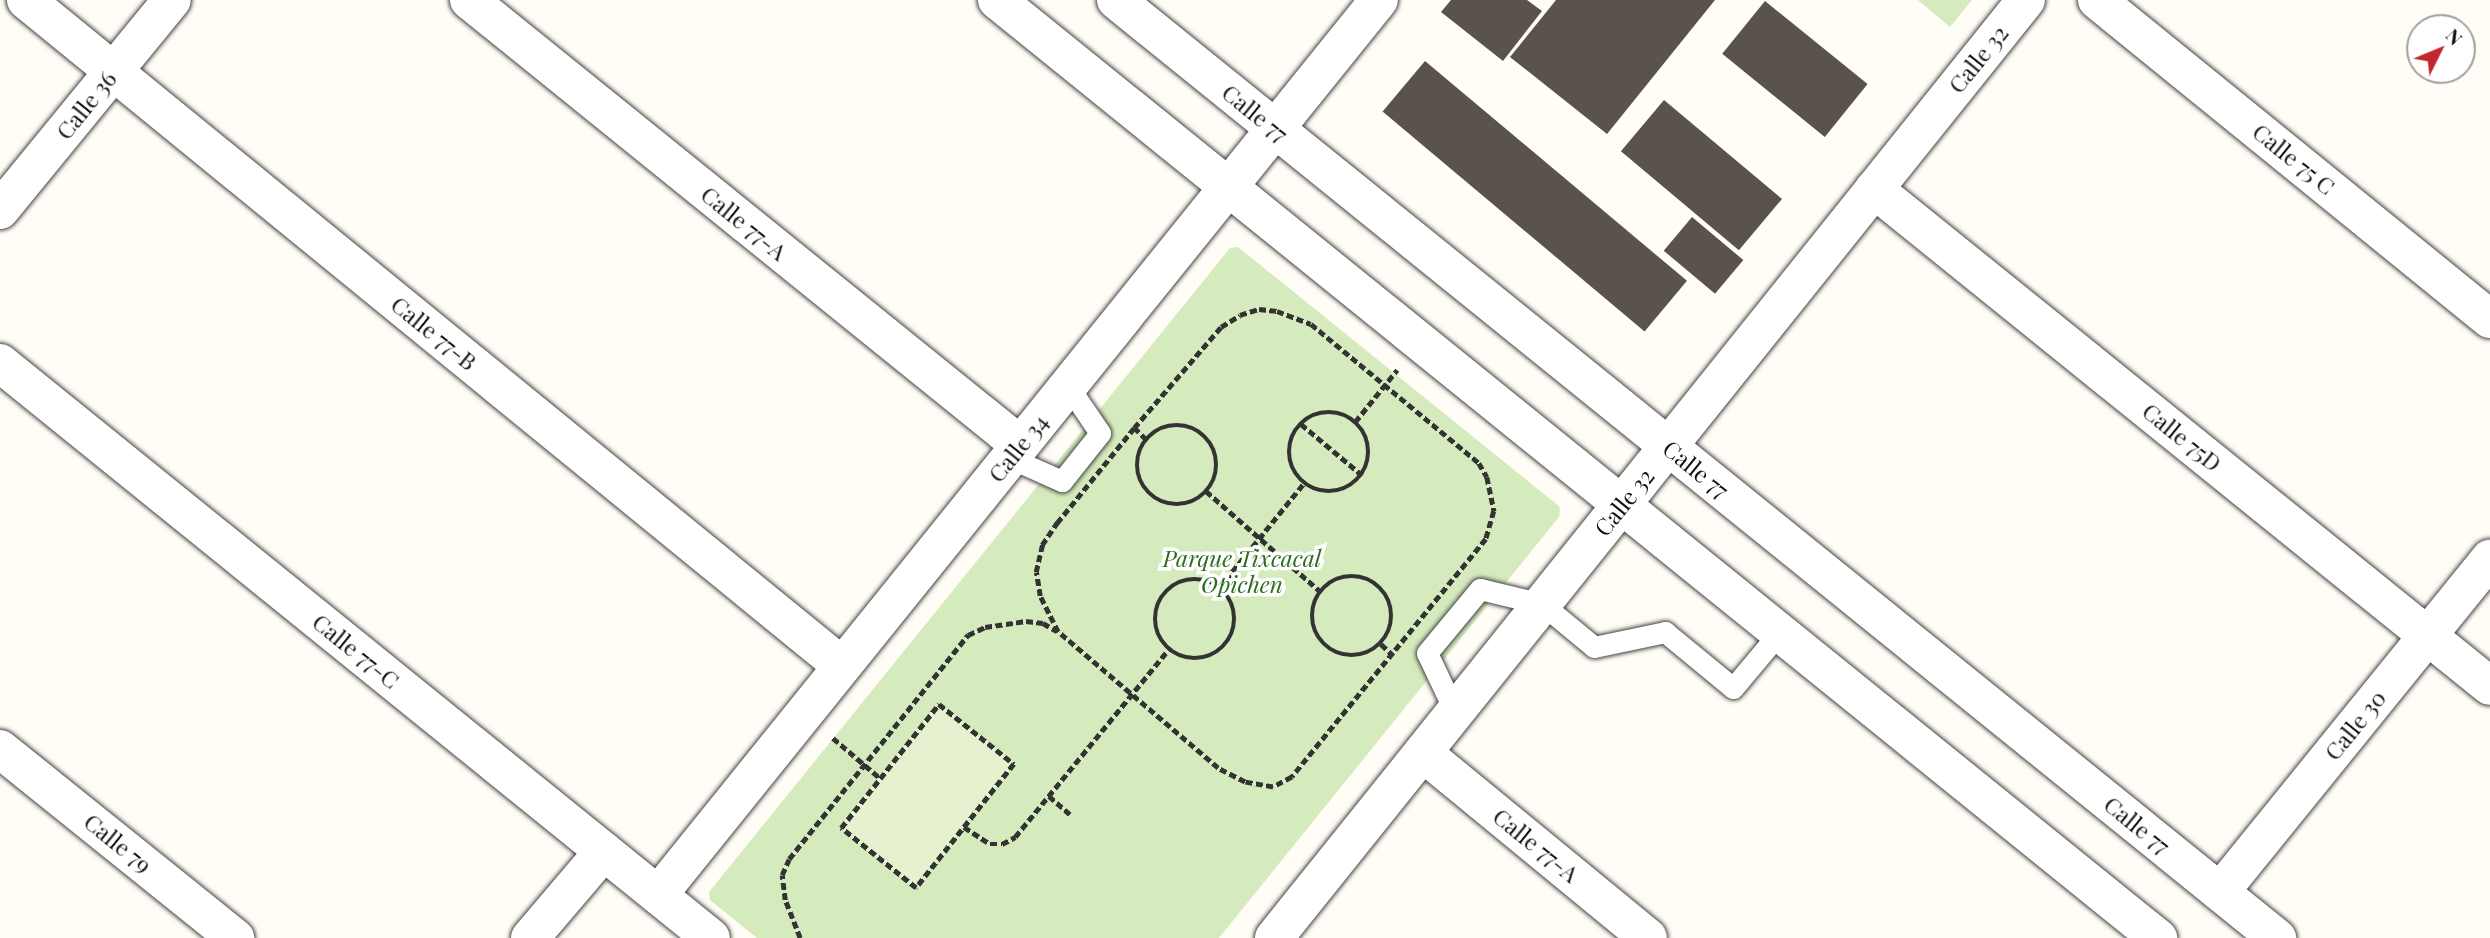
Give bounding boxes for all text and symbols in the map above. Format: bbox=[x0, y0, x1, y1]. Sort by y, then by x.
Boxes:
north arrow bbox=[2406, 14, 2476, 84]
street label: Calle 32 bbox=[1942, 20, 2014, 98]
text: N bbox=[2441, 22, 2469, 50]
street label: Calle 36 bbox=[50, 65, 122, 145]
street label: Calle 77 bbox=[1217, 78, 1293, 148]
street label: Calle 75 C bbox=[2247, 117, 2341, 201]
street label: Calle 77-A bbox=[696, 180, 792, 266]
street label: Calle 77-B bbox=[386, 290, 482, 376]
street label: Calle 75D bbox=[2137, 397, 2227, 477]
street label: Calle 34 bbox=[982, 409, 1054, 487]
street label: Calle 77 bbox=[1658, 434, 1734, 504]
street label: Calle 32 bbox=[1588, 463, 1660, 541]
park label: Parque Tixcacal Opichen bbox=[1163, 544, 1321, 598]
street label: Calle 77-C bbox=[307, 608, 405, 694]
street label: Calle 30 bbox=[2319, 685, 2391, 765]
street label: Calle 77 bbox=[2099, 790, 2175, 860]
street label: Calle 77-A bbox=[1488, 802, 1584, 888]
street label: Calle 79 bbox=[79, 808, 157, 878]

